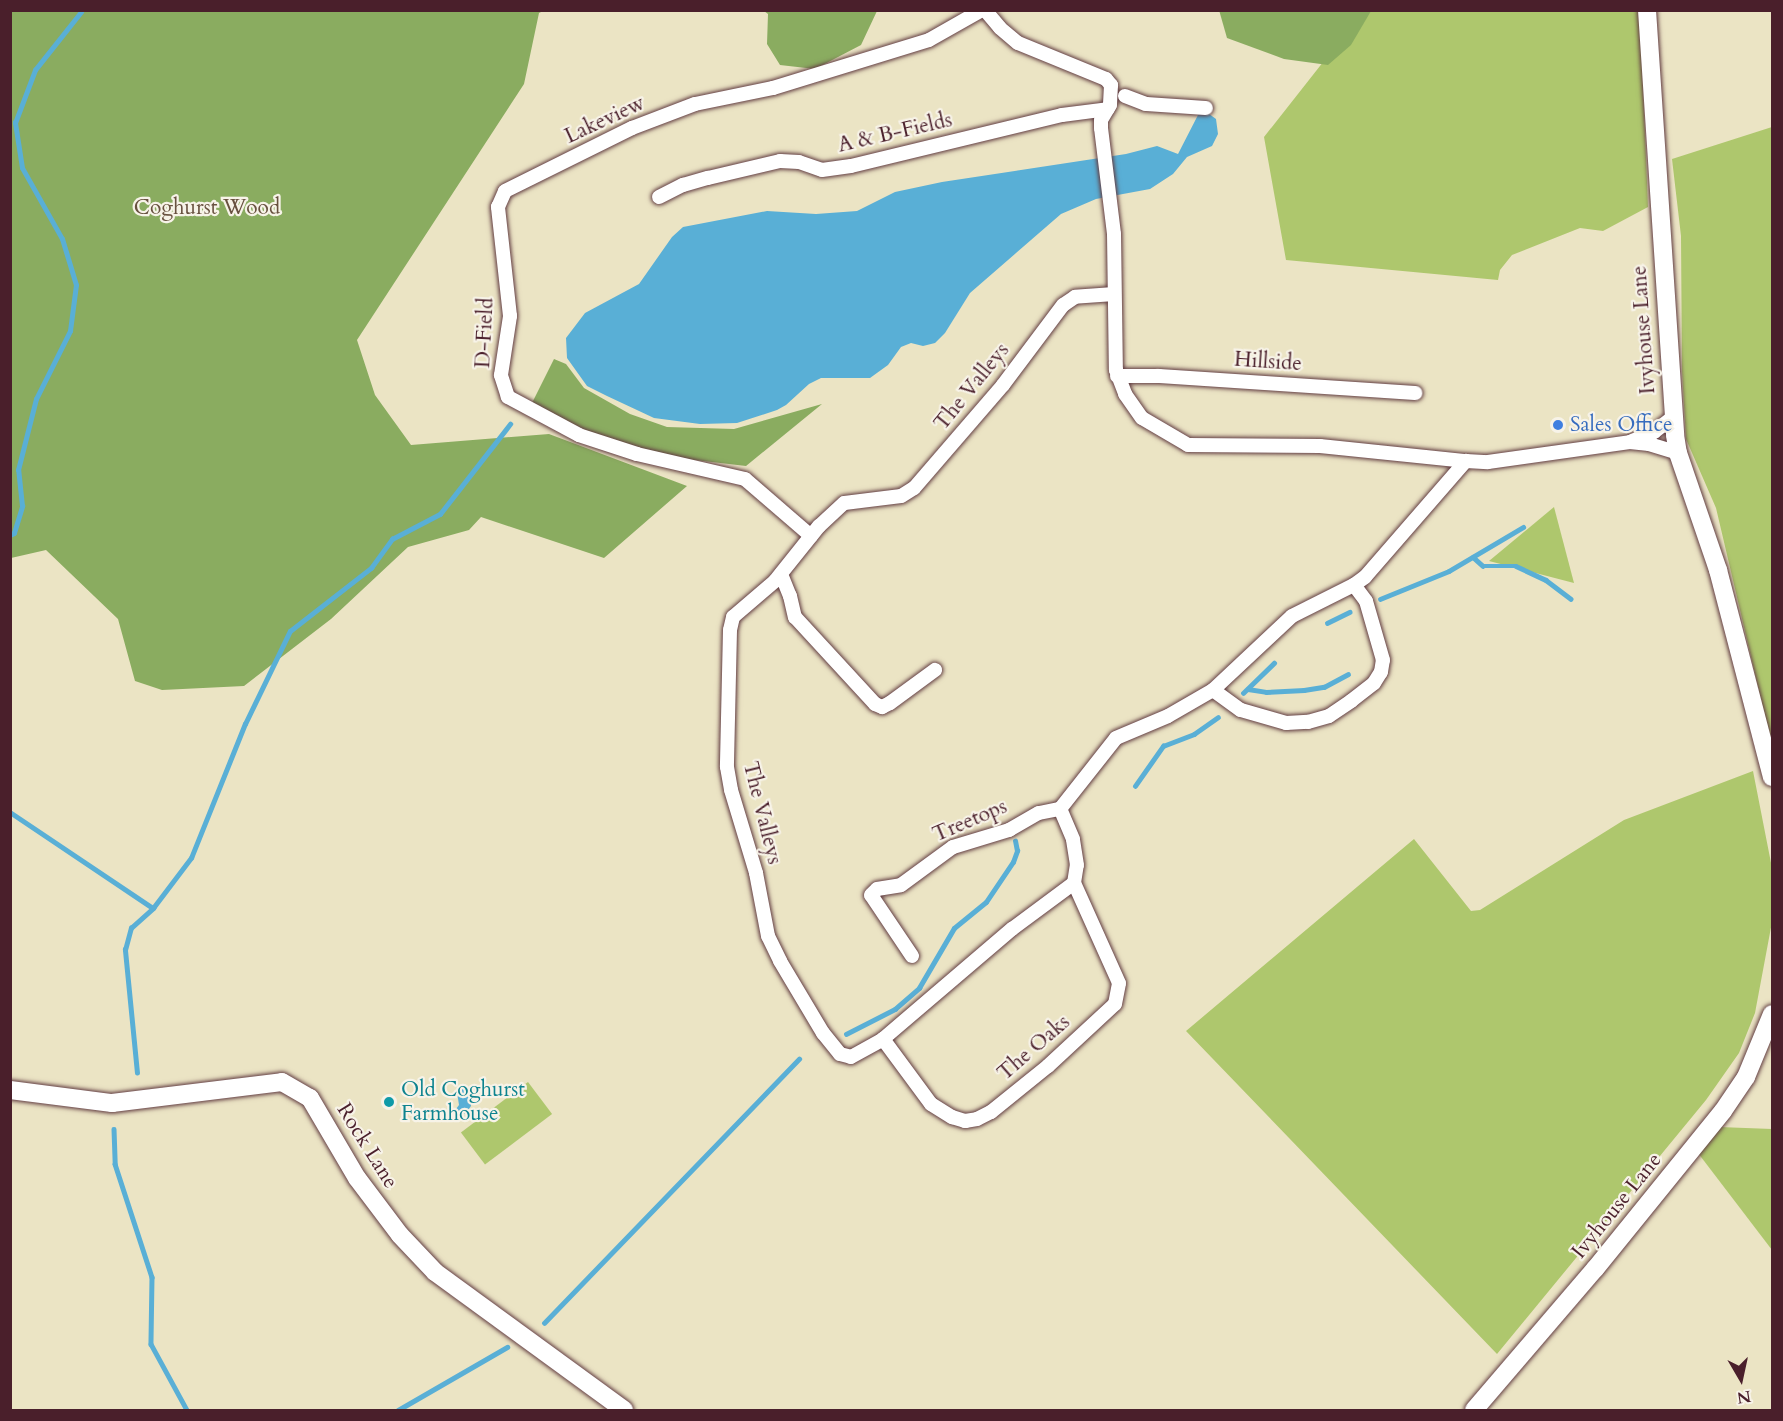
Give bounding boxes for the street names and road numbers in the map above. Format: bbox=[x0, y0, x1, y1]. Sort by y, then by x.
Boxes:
street label: Lakeview bbox=[561, 91, 649, 149]
street label: A & B-Fields bbox=[835, 108, 955, 158]
street label: Ivyhouse Lane bbox=[1627, 265, 1661, 395]
street label: D-Field bbox=[471, 297, 499, 369]
street label: The Valleys bbox=[929, 338, 1015, 436]
street label: Hillside bbox=[1233, 347, 1303, 377]
street label: The Valleys bbox=[737, 759, 787, 867]
street label: Treetops bbox=[929, 794, 1011, 848]
street label: The Oaks bbox=[993, 1010, 1075, 1086]
street label: Rock Lane bbox=[331, 1099, 403, 1193]
street label: Ivyhouse Lane bbox=[1567, 1148, 1667, 1264]

